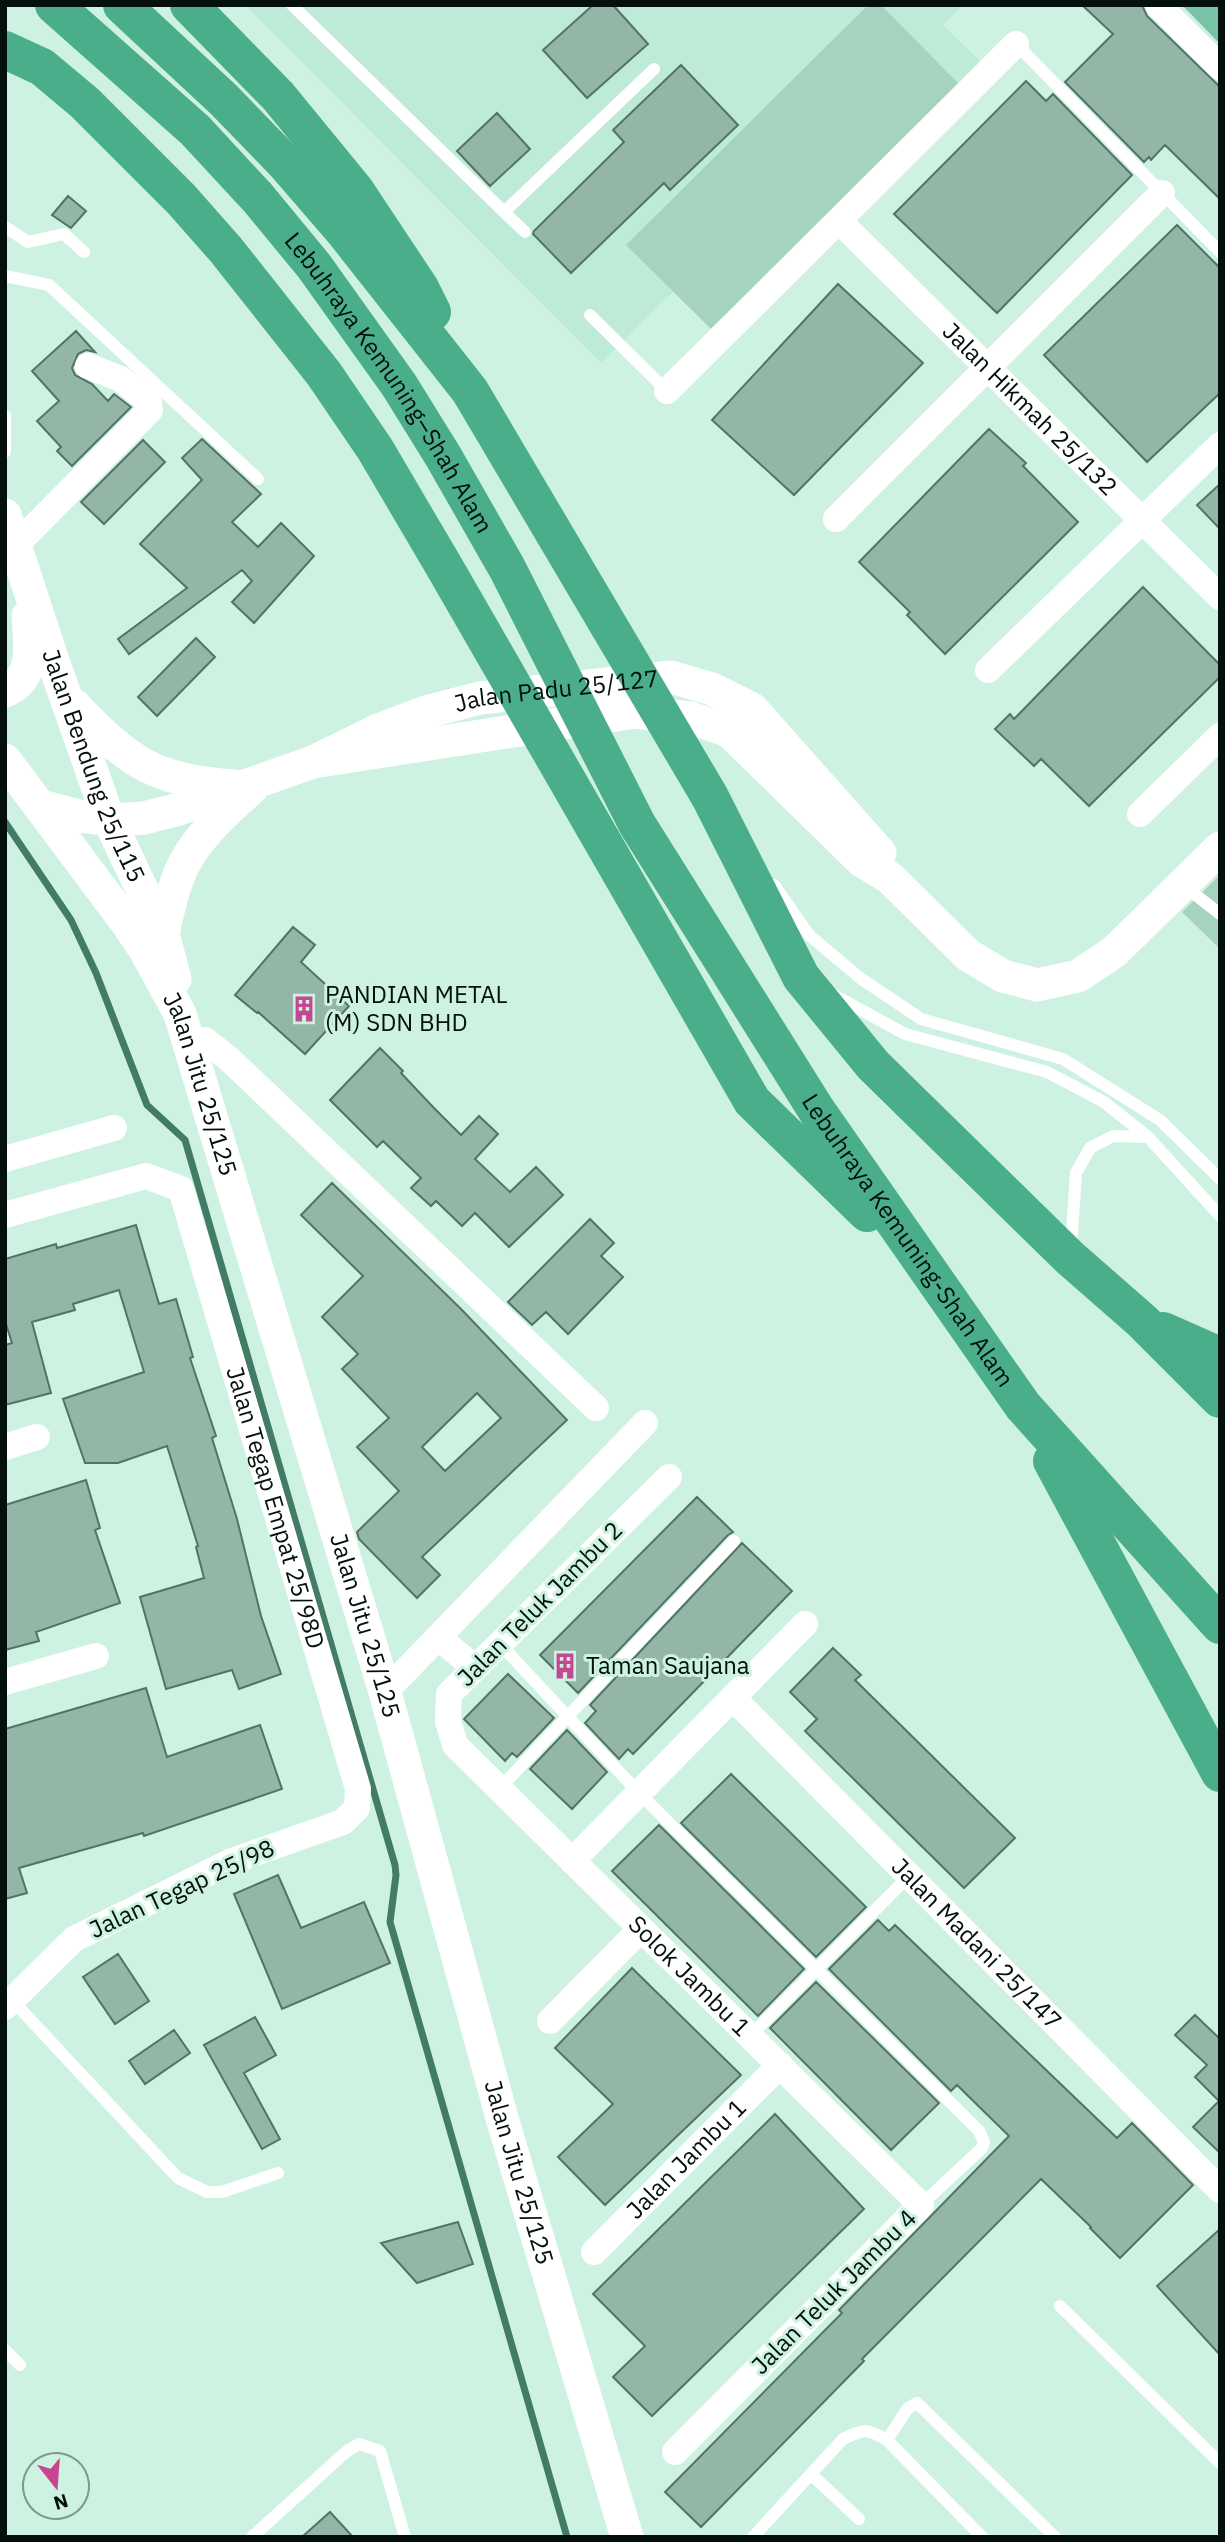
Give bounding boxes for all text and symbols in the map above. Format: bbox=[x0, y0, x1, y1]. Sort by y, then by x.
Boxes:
street label: Lebuhraya Kemuning–Shah Alam bbox=[278, 225, 501, 539]
street label: Jalan Hikmah 25/132 bbox=[936, 315, 1125, 502]
street label: Jalan Bendung 25/115 bbox=[35, 645, 153, 887]
street label: Jalan Padu 25/127 bbox=[451, 661, 660, 719]
place label: PANDIAN METAL (M) SDN BHD bbox=[325, 978, 508, 1038]
street label: Jalan Jitu 25/125 bbox=[156, 986, 245, 1180]
building icon: PANDIAN METAL (M) SDN BHD bbox=[289, 994, 319, 1024]
street label: Lebuhraya Kemuning-Shah Alam bbox=[795, 1087, 1022, 1393]
street label: Jalan Tegap Empat 25/98D bbox=[219, 1363, 333, 1652]
street label: Jalan Teluk Jambu 2 bbox=[450, 1514, 629, 1693]
street label: Jalan Jitu 25/125 bbox=[323, 1529, 408, 1721]
place label: Taman Saujana bbox=[586, 1649, 750, 1681]
building icon: Taman Saujana bbox=[550, 1651, 580, 1681]
street label: Jalan Tegap 25/98 bbox=[84, 1831, 279, 1945]
street label: Jalan Madani 25/147 bbox=[885, 1850, 1069, 2036]
street label: Solok Jambu 1 bbox=[622, 1908, 758, 2043]
street label: Jalan Jitu 25/125 bbox=[477, 2076, 562, 2268]
street label: Jalan Jambu 1 bbox=[619, 2091, 753, 2226]
street label: Jalan Teluk Jambu 4 bbox=[744, 2202, 923, 2381]
north arrow bbox=[21, 2451, 91, 2521]
text: N bbox=[51, 2489, 71, 2516]

